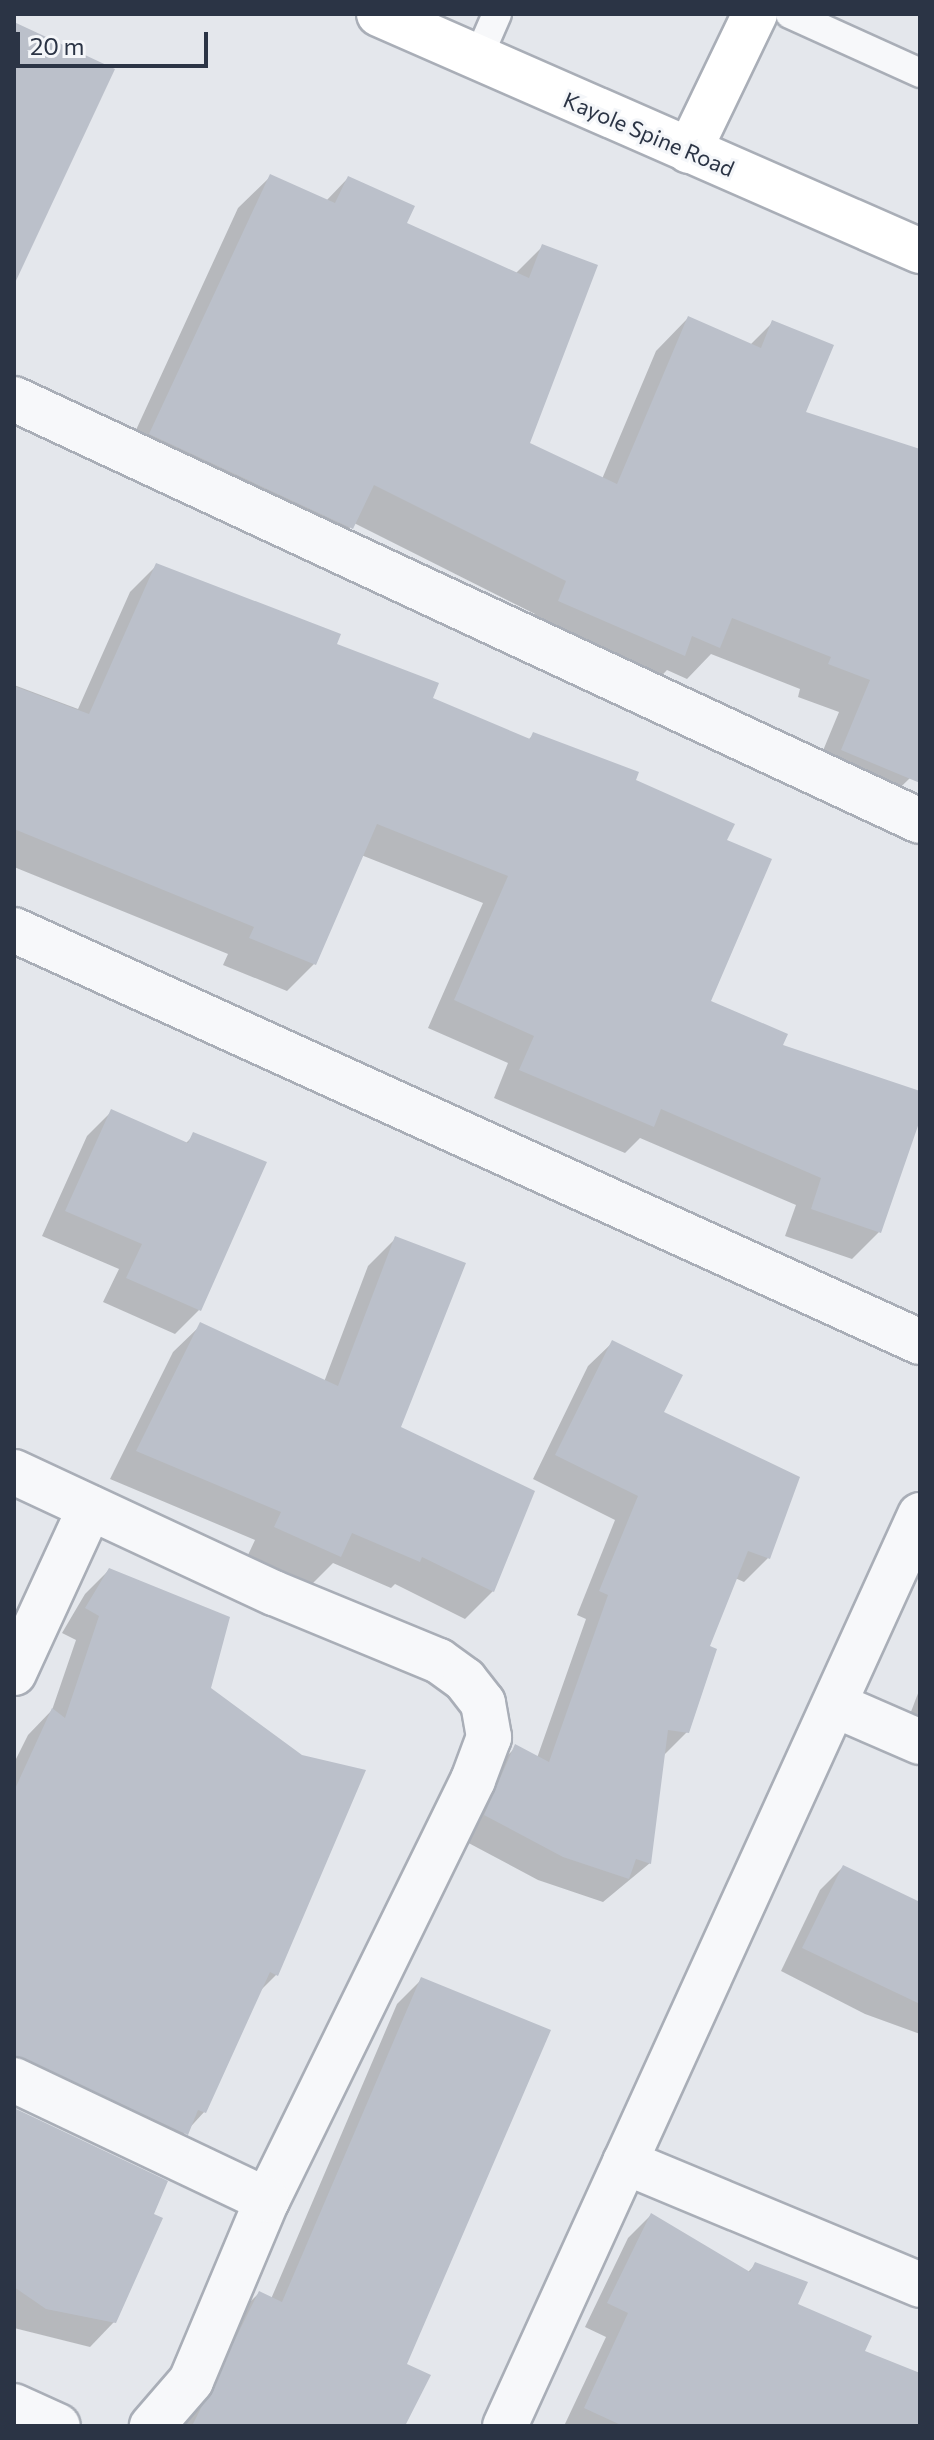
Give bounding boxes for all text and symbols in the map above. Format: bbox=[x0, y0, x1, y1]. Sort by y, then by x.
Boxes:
scale bar bbox=[20, 16, 212, 66]
text: 20 m bbox=[30, 31, 84, 60]
street label: Kayole Spine Road bbox=[560, 86, 738, 182]

